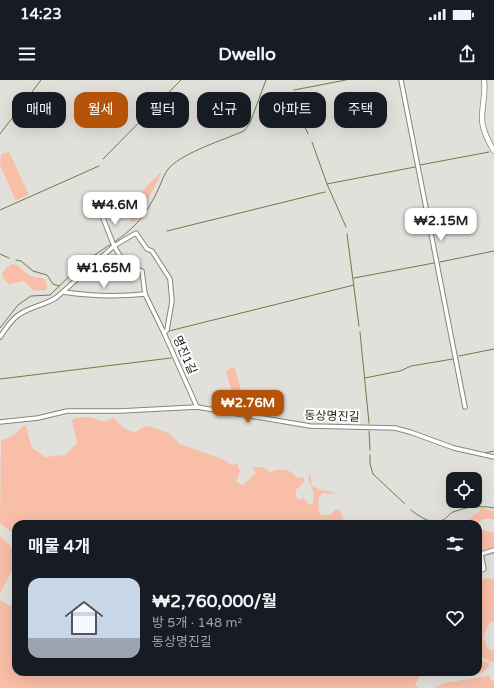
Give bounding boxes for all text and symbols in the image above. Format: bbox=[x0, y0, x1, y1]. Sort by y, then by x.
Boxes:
text: 14:23 bbox=[20, 5, 62, 23]
icon: menu bbox=[16, 43, 38, 65]
text: Dwello bbox=[218, 43, 276, 65]
icon: share bbox=[456, 43, 478, 65]
chip: 매매 bbox=[12, 92, 66, 128]
chip: 월세 bbox=[74, 92, 128, 128]
chip: 필터 bbox=[136, 92, 189, 128]
chip: 신규 bbox=[197, 92, 251, 128]
chip: 아파트 bbox=[259, 92, 326, 128]
chip: 주택 bbox=[334, 92, 387, 128]
pin: ₩4.6M bbox=[87, 192, 143, 226]
text: ₩4.6M bbox=[92, 197, 138, 213]
pin: ₩2.15M bbox=[408, 208, 474, 242]
text: ₩2.15M bbox=[414, 213, 468, 229]
pin: ₩1.65M bbox=[71, 255, 137, 289]
text: ₩1.65M bbox=[77, 260, 131, 276]
street label: 명진1길 bbox=[170, 334, 200, 376]
pin: ₩2.76M bbox=[215, 390, 281, 424]
text: ₩2.76M bbox=[221, 395, 275, 411]
street label: 동상명진길 bbox=[304, 408, 360, 424]
map controls bbox=[446, 472, 482, 508]
button: locate bbox=[446, 472, 482, 508]
icon: filters bbox=[444, 533, 466, 555]
text: 매물 4개 bbox=[28, 536, 90, 557]
text: ₩2,760,000/월 bbox=[152, 591, 277, 612]
icon: home bbox=[60, 594, 108, 642]
icon: heart bbox=[444, 607, 466, 629]
text: 방 5개 · 148 m² bbox=[152, 615, 242, 631]
text: 동상명진길 bbox=[152, 634, 212, 650]

